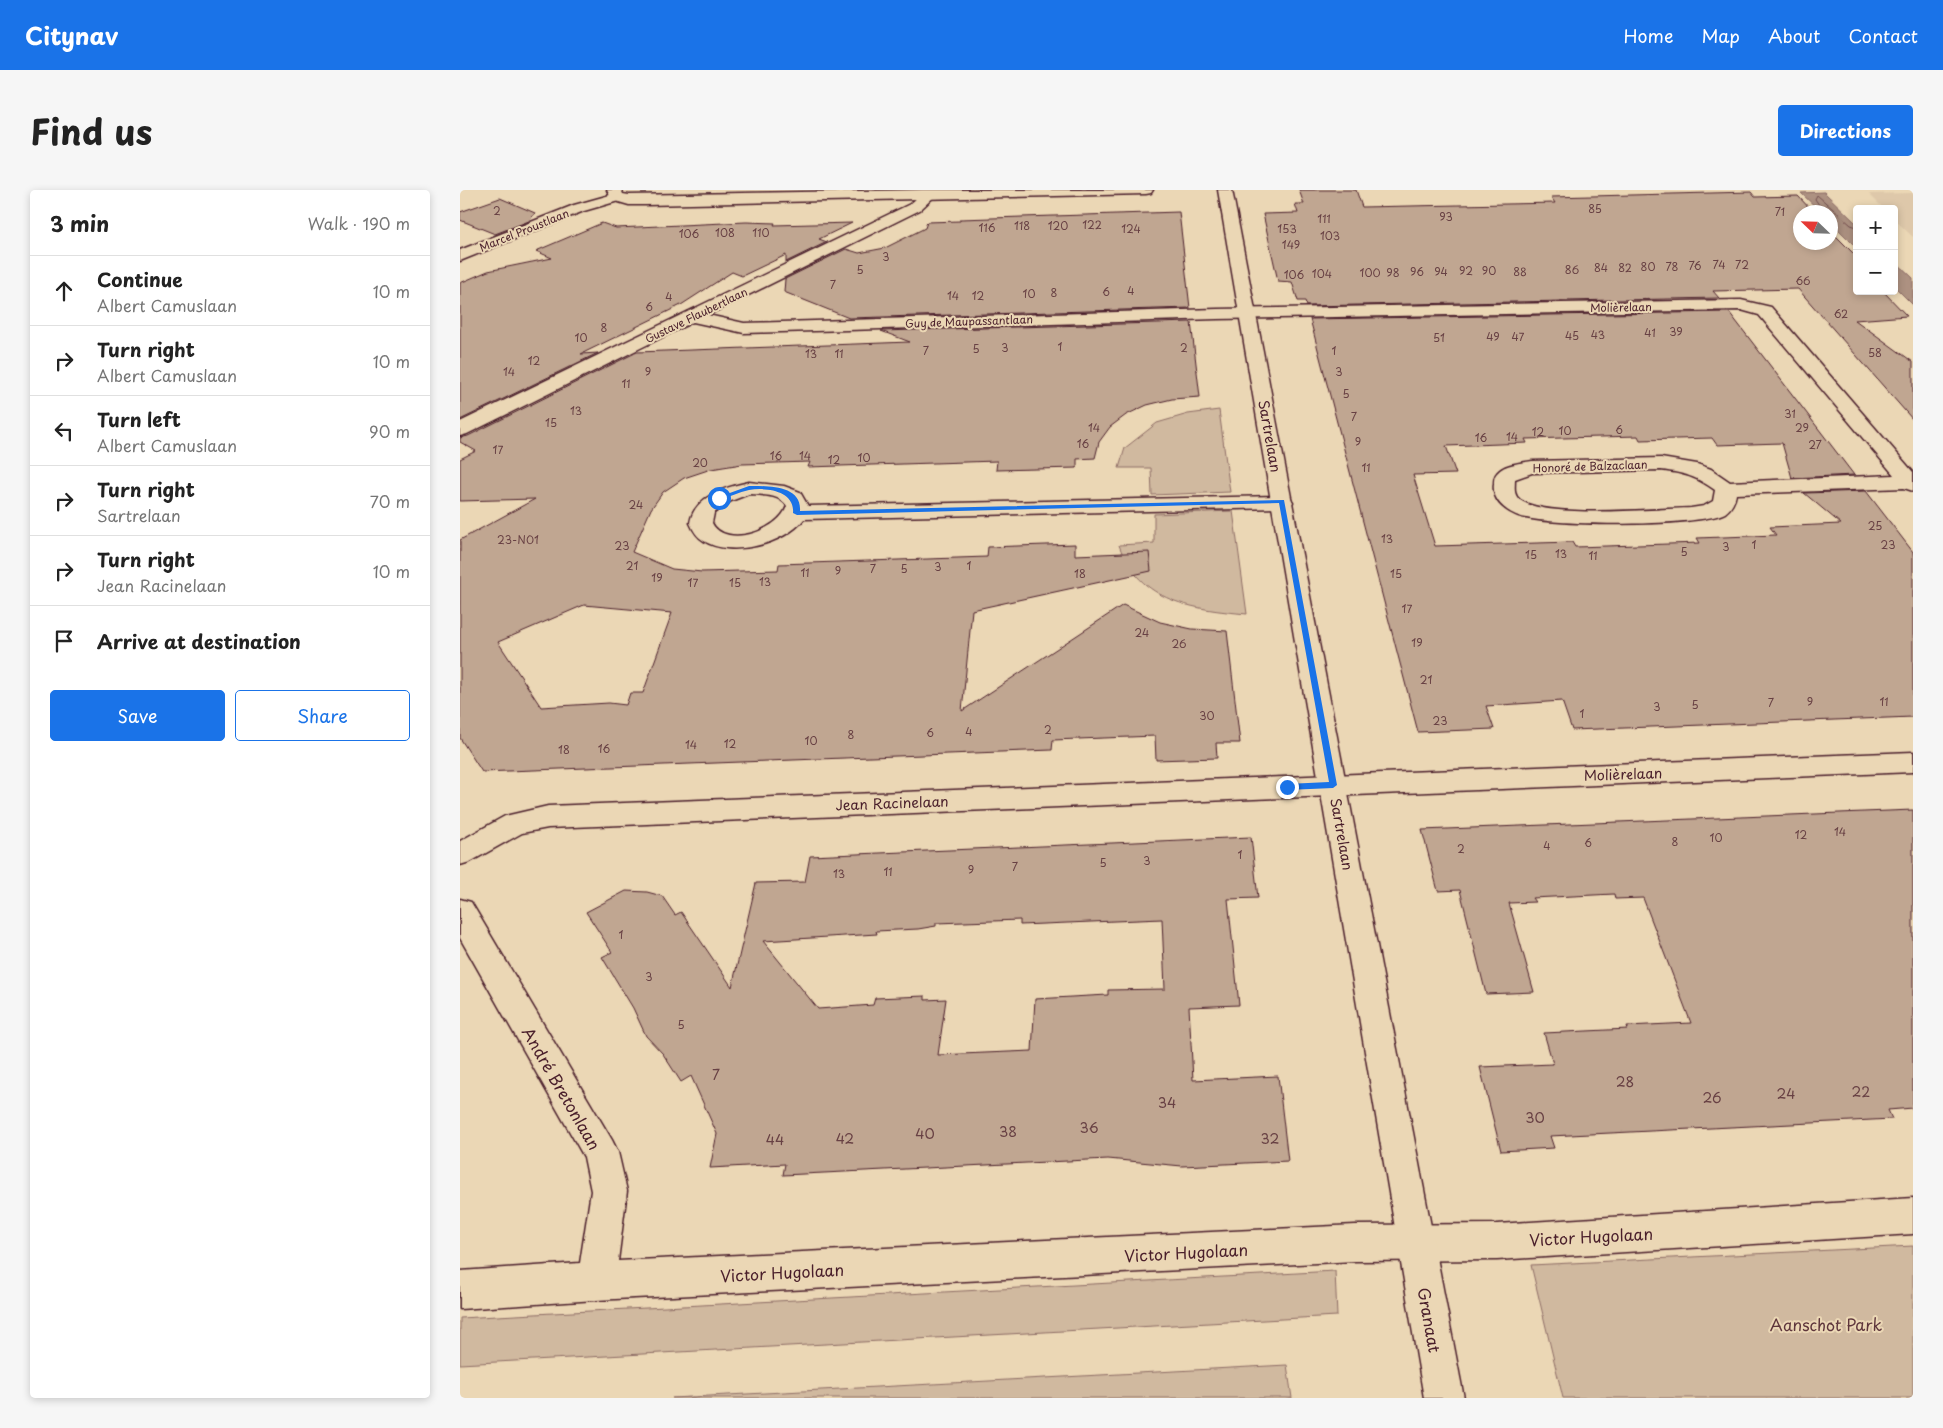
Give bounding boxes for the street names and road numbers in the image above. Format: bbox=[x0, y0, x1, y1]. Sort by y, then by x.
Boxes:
street label: Marcel Proustlaan bbox=[477, 204, 571, 256]
street label: Gustave Flaubertlaan bbox=[642, 283, 750, 347]
street label: Molièrelaan bbox=[1590, 298, 1652, 316]
street label: Guy de Maupassantlaan bbox=[905, 310, 1033, 332]
street label: Sartrelaan bbox=[1253, 398, 1287, 474]
street label: Honoré de Balzaclaan bbox=[1532, 455, 1648, 477]
street label: Molièrelaan bbox=[1583, 762, 1663, 786]
street label: Jean Racinelaan bbox=[835, 791, 949, 815]
street label: Sartrelaan bbox=[1325, 796, 1359, 872]
street label: André Bretonlaan bbox=[517, 1022, 607, 1154]
street label: Victor Hugolaan bbox=[1528, 1221, 1654, 1251]
street label: Victor Hugolaan bbox=[1123, 1237, 1249, 1267]
street label: Victor Hugolaan bbox=[719, 1257, 845, 1287]
street label: Granaat bbox=[1412, 1286, 1448, 1355]

